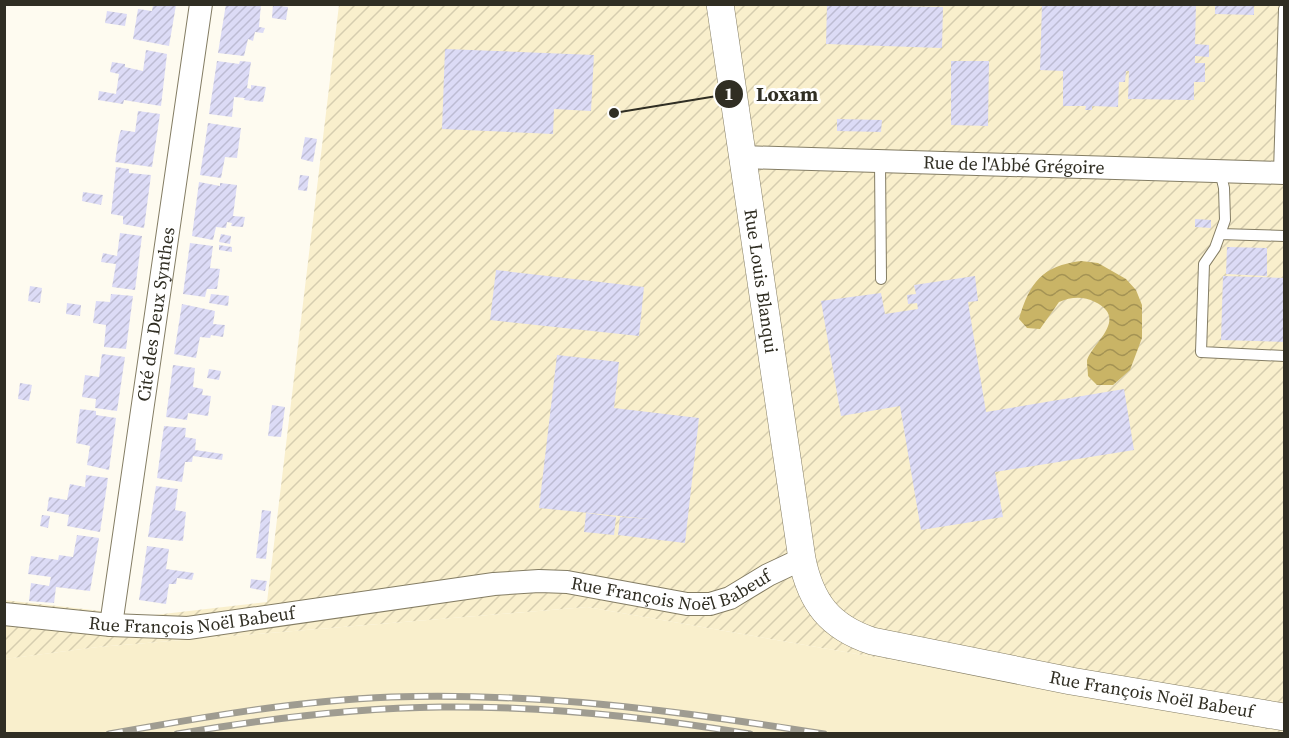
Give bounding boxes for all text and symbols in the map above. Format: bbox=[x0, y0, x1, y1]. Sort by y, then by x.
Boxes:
callout: Loxam bbox=[714, 75, 830, 113]
text: Loxam bbox=[756, 80, 818, 108]
text: 1 bbox=[724, 81, 734, 106]
street label: Rue de l'Abbé Grégoire bbox=[923, 149, 1105, 180]
street label: Rue Louis Blanqui bbox=[738, 207, 784, 355]
street label: Cité des Deux Synthes bbox=[131, 225, 181, 403]
street label: Rue François Noël Babeuf bbox=[569, 562, 777, 617]
street label: Rue François Noël Babeuf bbox=[88, 600, 298, 640]
street label: Rue François Noël Babeuf bbox=[1047, 664, 1258, 724]

